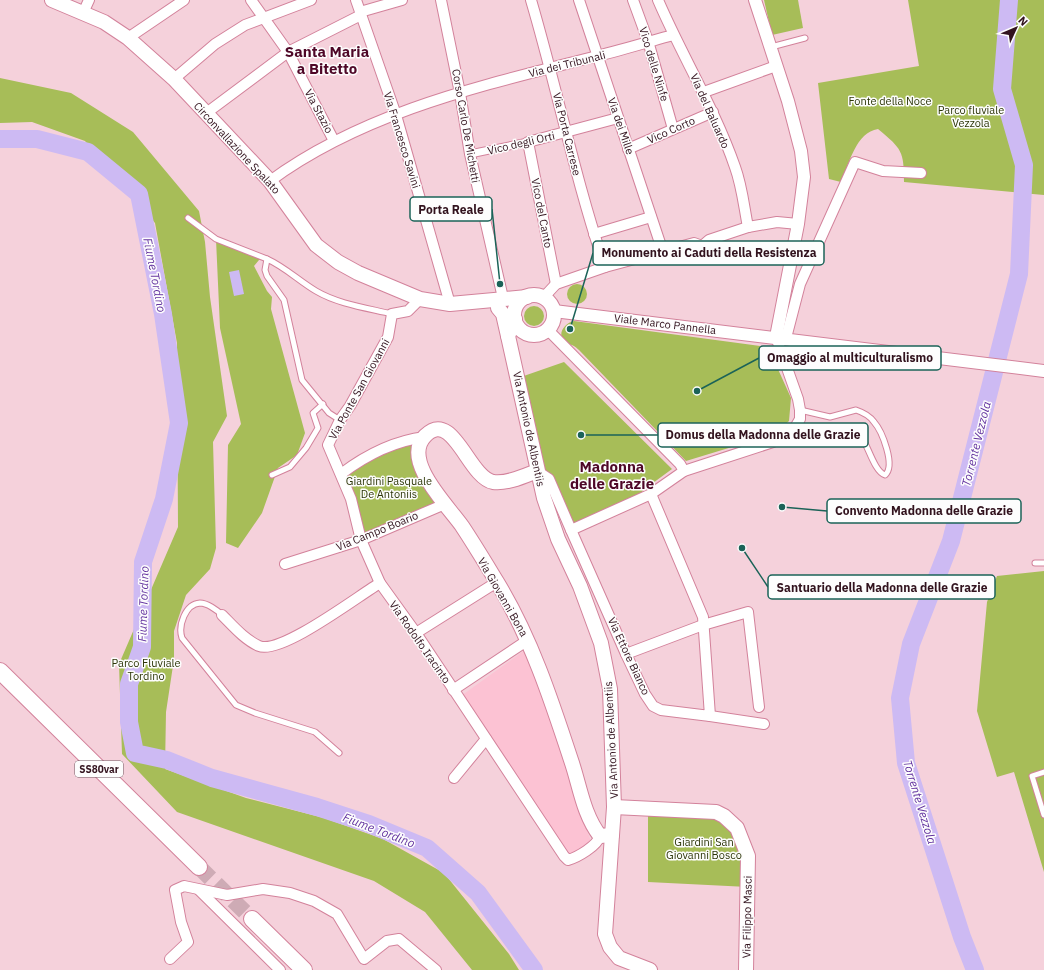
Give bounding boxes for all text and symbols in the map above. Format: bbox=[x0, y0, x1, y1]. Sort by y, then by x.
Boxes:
north arrow bbox=[996, 8, 1036, 48]
text: N bbox=[1015, 13, 1031, 29]
street label: Vico delle Ninfe bbox=[636, 25, 672, 103]
district label: Santa Maria a Bitetto bbox=[285, 42, 370, 78]
street label: Via dei Tribunali bbox=[527, 48, 607, 80]
street label: Corso Carlo De Michetti bbox=[449, 68, 483, 184]
street label: Via del Baluardo bbox=[687, 71, 733, 151]
street label: Via Stazio bbox=[302, 86, 336, 136]
street label: Via Francesco Savini bbox=[381, 90, 423, 190]
street label: Via Porta Carrese bbox=[550, 91, 584, 177]
park label: Fonte della Noce bbox=[849, 94, 932, 108]
street label: Via dei Mille bbox=[605, 96, 637, 156]
street label: Circonvallazione Spalato bbox=[191, 99, 283, 197]
park label: Parco fluviale Vezzola bbox=[938, 103, 1004, 130]
street label: Vico Corto bbox=[645, 113, 697, 147]
street label: Vico degli Orti bbox=[486, 128, 556, 158]
street label: Vico del Canto bbox=[528, 177, 556, 249]
callout: Porta Reale bbox=[410, 197, 492, 221]
text: Porta Reale bbox=[418, 202, 484, 217]
water label: Fiume Tordino bbox=[140, 236, 170, 314]
callout: Monumento ai Caduti della Resistenza bbox=[593, 241, 824, 265]
text: Monumento ai Caduti della Resistenza bbox=[601, 245, 817, 260]
street label: Viale Marco Pannella bbox=[613, 311, 717, 337]
street label: Via Ponte San Giovanni bbox=[325, 336, 393, 442]
callout: Omaggio al multiculturalismo bbox=[759, 346, 941, 370]
text: Omaggio al multiculturalismo bbox=[767, 350, 933, 365]
street label: Via Antonio de Albentiis bbox=[510, 370, 548, 488]
water label: Torrente Vezzola bbox=[958, 400, 994, 488]
callout: Domus della Madonna delle Grazie bbox=[658, 423, 868, 447]
text: Domus della Madonna delle Grazie bbox=[666, 427, 861, 442]
district label: Madonna delle Grazie bbox=[570, 457, 654, 493]
park label: Giardini Pasquale De Antoniis bbox=[346, 474, 432, 501]
callout: Convento Madonna delle Grazie bbox=[827, 499, 1021, 523]
text: Convento Madonna delle Grazie bbox=[835, 503, 1013, 518]
street label: Via Campo Boario bbox=[334, 508, 420, 554]
street label: Via Giovanni Bona bbox=[475, 555, 531, 639]
water label: Fiume Tordino bbox=[134, 565, 152, 642]
callout: Santuario della Madonna delle Grazie bbox=[768, 575, 995, 599]
text: Santuario della Madonna delle Grazie bbox=[777, 580, 988, 595]
street label: Via Rodolfo Iracinto bbox=[386, 598, 454, 686]
street label: Via Ettore Bianco bbox=[605, 615, 653, 697]
park label: Parco Fluviale Tordino bbox=[111, 656, 181, 683]
street label: Via Antonio de Albentiis bbox=[601, 681, 621, 799]
water label: Torrente Vezzola bbox=[900, 758, 940, 846]
road number: SS80var bbox=[75, 761, 123, 777]
water label: Fiume Tordino bbox=[341, 809, 417, 851]
park label: Giardini San Giovanni Bosco bbox=[666, 835, 742, 862]
street label: Via Filippo Masci bbox=[739, 876, 755, 958]

